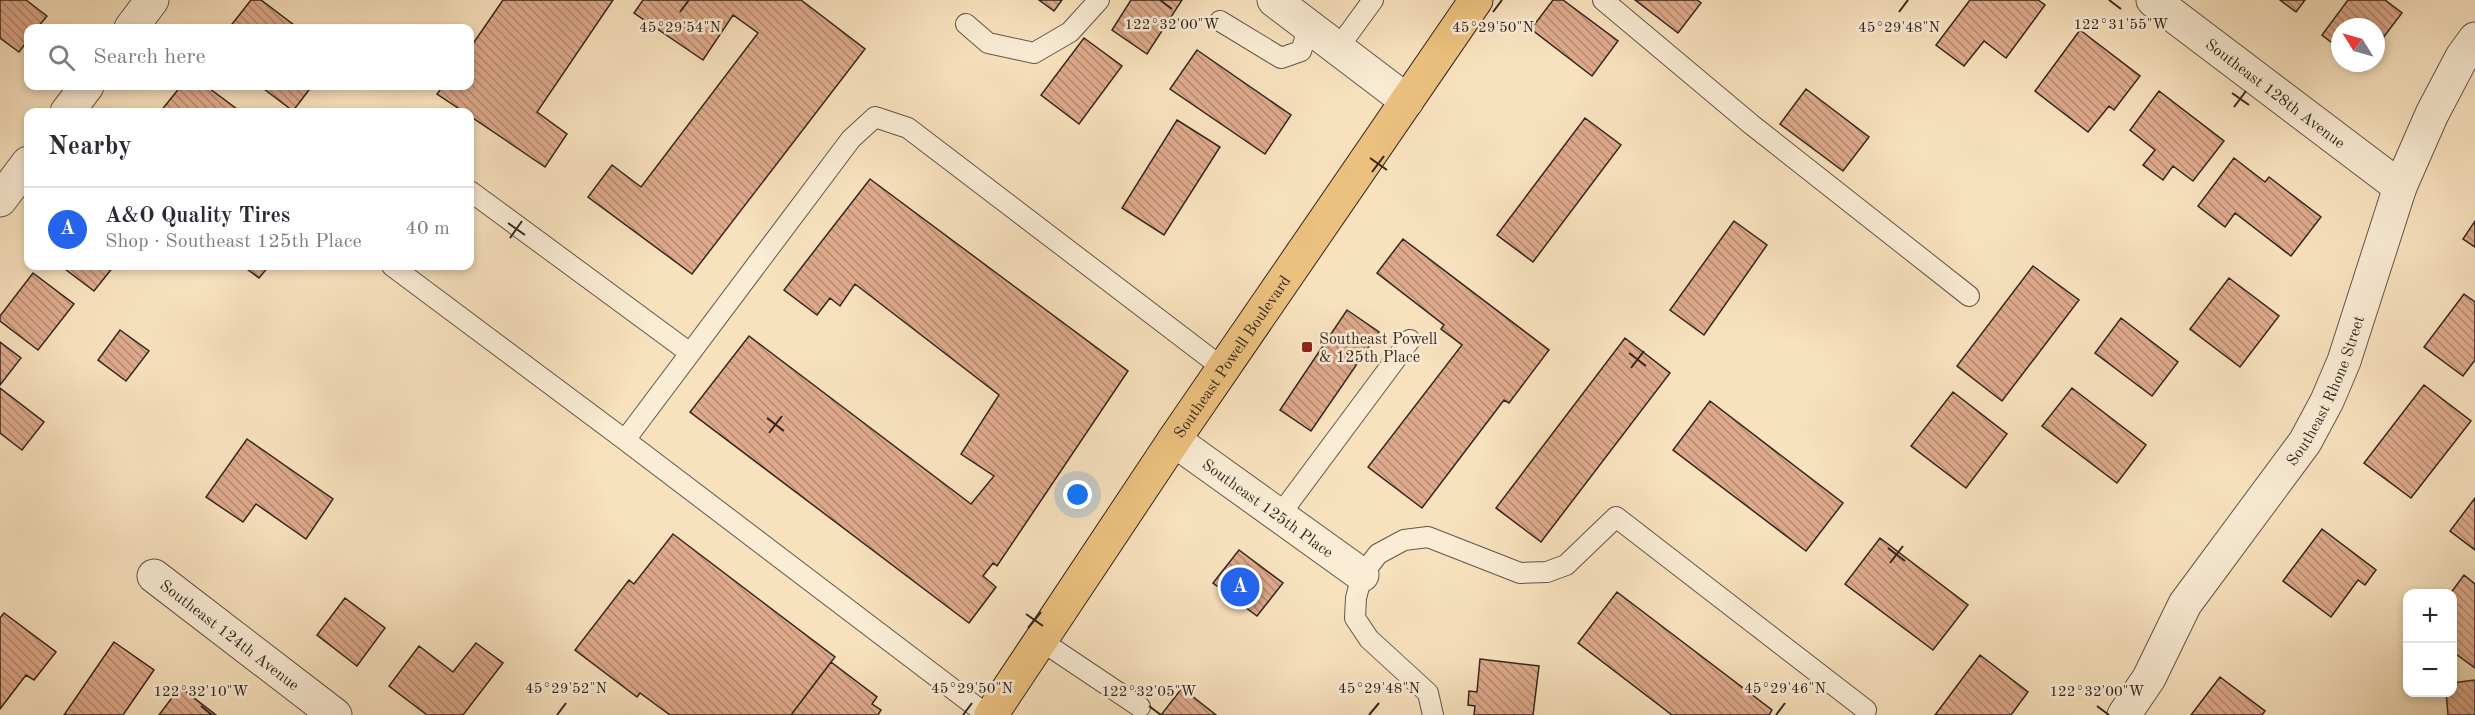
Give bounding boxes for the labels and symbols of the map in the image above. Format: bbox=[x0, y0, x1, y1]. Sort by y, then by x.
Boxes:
text: 122°32'00"W bbox=[1124, 18, 1220, 33]
text: 122°31'55"W bbox=[2073, 18, 2169, 33]
north arrow bbox=[2331, 18, 2385, 72]
text: 45°29'54"N bbox=[639, 21, 721, 36]
text: 45°29'50"N bbox=[1452, 21, 1534, 36]
text: 45°29'48"N bbox=[1858, 21, 1940, 36]
street label: Southeast 128th Avenue bbox=[2202, 37, 2347, 152]
street label: Southeast Powell Boulevard bbox=[1172, 273, 1294, 441]
street label: Southeast Rhone Street bbox=[2284, 314, 2368, 469]
place label: Southeast Powell & 125th Place bbox=[1319, 332, 1437, 366]
marker: Southeast Powell & 125th Place bbox=[1300, 340, 1314, 354]
street label: Southeast 125th Place bbox=[1199, 457, 1336, 562]
your location bbox=[1063, 480, 1092, 509]
pin: A bbox=[1220, 564, 1260, 610]
street label: Southeast 124th Avenue bbox=[156, 578, 301, 694]
text: 45°29'52"N bbox=[525, 682, 607, 697]
text: 45°29'50"N bbox=[931, 682, 1013, 697]
text: 45°29'48"N bbox=[1338, 682, 1420, 697]
text: 45°29'46"N bbox=[1744, 682, 1826, 697]
text: 122°32'10"W bbox=[153, 685, 249, 700]
text: 122°32'05"W bbox=[1101, 685, 1197, 700]
text: 122°32'00"W bbox=[2049, 685, 2145, 700]

